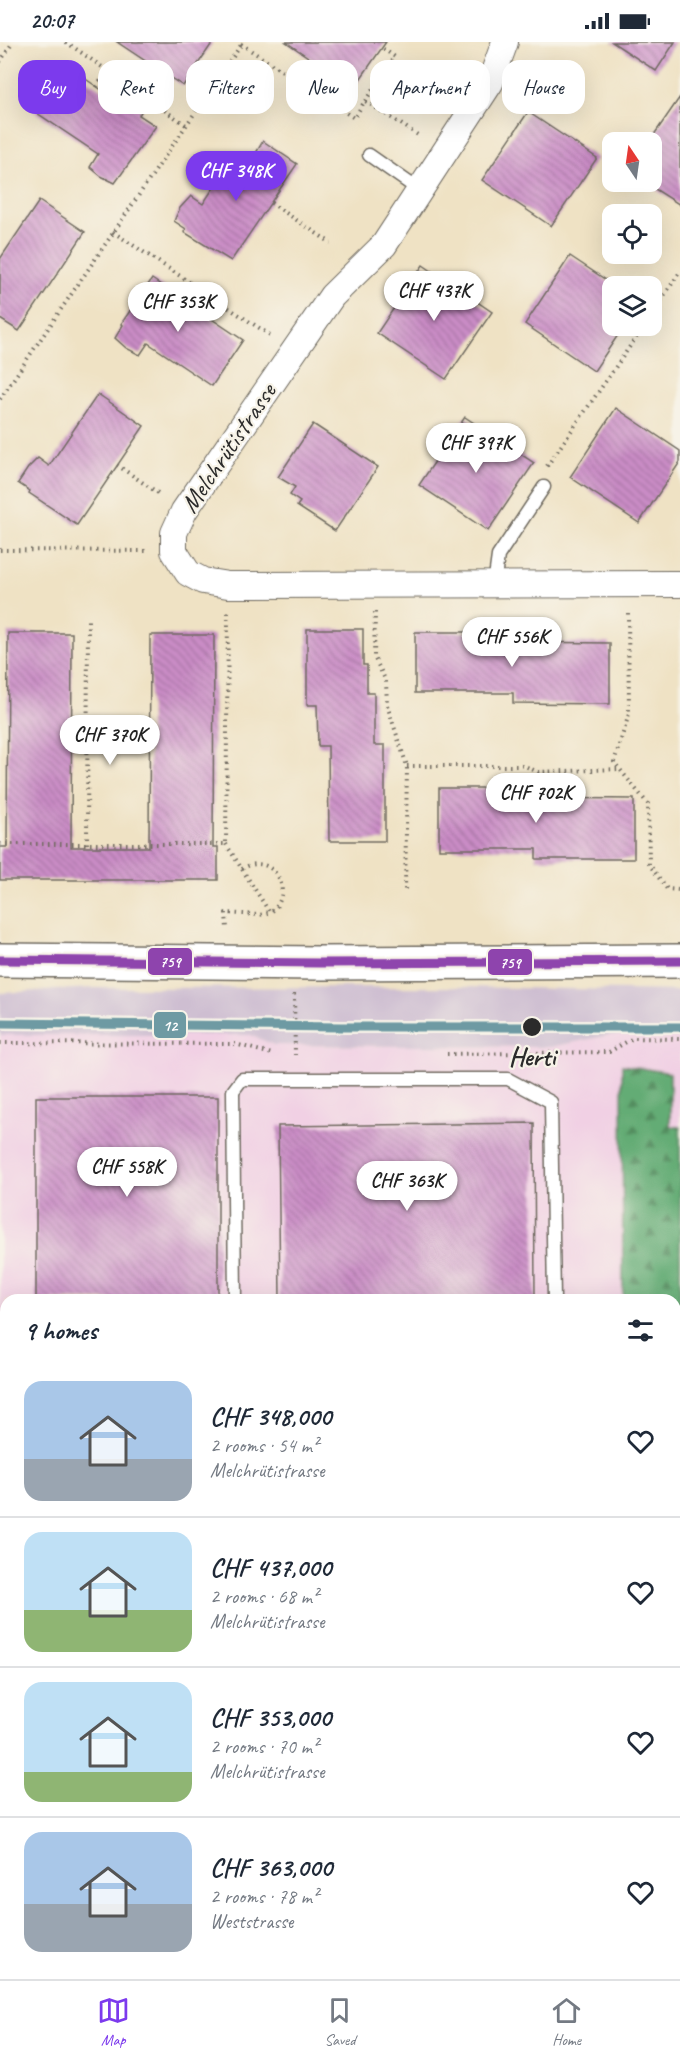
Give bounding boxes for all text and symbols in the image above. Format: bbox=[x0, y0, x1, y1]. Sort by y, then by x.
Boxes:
text: 20:07 bbox=[30, 7, 74, 35]
chip: Buy bbox=[18, 60, 86, 114]
chip: Rent bbox=[98, 60, 174, 114]
chip: Filters bbox=[186, 60, 274, 114]
chip: New bbox=[286, 60, 358, 114]
chip: Apartment bbox=[370, 60, 490, 114]
chip: House bbox=[502, 60, 585, 114]
north arrow bbox=[602, 132, 662, 192]
map controls bbox=[602, 132, 662, 336]
pin: CHF 348K bbox=[174, 151, 298, 202]
text: CHF 348K bbox=[200, 158, 272, 183]
button: locate bbox=[602, 204, 662, 264]
pin: CHF 437K bbox=[372, 271, 496, 322]
button: layers bbox=[602, 276, 662, 336]
text: CHF 437K bbox=[398, 278, 470, 303]
pin: CHF 353K bbox=[116, 282, 240, 333]
text: CHF 353K bbox=[142, 289, 214, 314]
street label: Melchrütistrasse bbox=[173, 376, 284, 519]
pin: CHF 397K bbox=[414, 423, 538, 474]
text: CHF 397K bbox=[440, 430, 512, 455]
pin: CHF 556K bbox=[450, 617, 574, 668]
text: CHF 556K bbox=[476, 624, 548, 649]
pin: CHF 370K bbox=[48, 715, 172, 766]
text: CHF 370K bbox=[74, 722, 146, 747]
pin: CHF 702K bbox=[474, 773, 598, 824]
text: CHF 702K bbox=[500, 780, 572, 805]
line badge: 759 bbox=[147, 947, 193, 976]
line badge: 759 bbox=[487, 948, 533, 976]
text: 759 bbox=[159, 952, 183, 972]
text: 759 bbox=[499, 953, 523, 973]
line badge: 12 bbox=[153, 1011, 187, 1039]
text: 12 bbox=[163, 1016, 179, 1036]
marker: Herti bbox=[521, 1016, 543, 1038]
place label: Herti bbox=[509, 1040, 558, 1073]
pin: CHF 558K bbox=[65, 1147, 189, 1198]
text: CHF 558K bbox=[91, 1154, 163, 1179]
pin: CHF 363K bbox=[345, 1161, 469, 1212]
text: CHF 363K bbox=[371, 1168, 443, 1193]
text: 9 homes bbox=[24, 1314, 97, 1347]
icon: filters bbox=[624, 1314, 657, 1347]
text: CHF 348,000 bbox=[210, 1400, 331, 1433]
icon: home bbox=[72, 1405, 144, 1477]
icon: heart bbox=[624, 1425, 657, 1458]
text: 2 rooms · 54 m² bbox=[210, 1433, 318, 1458]
text: Melchrütistrasse bbox=[210, 1458, 324, 1483]
text: CHF 437,000 bbox=[210, 1551, 331, 1584]
icon: home bbox=[72, 1556, 144, 1628]
icon: heart bbox=[624, 1576, 657, 1609]
text: 2 rooms · 68 m² bbox=[210, 1584, 318, 1609]
text: Melchrütistrasse bbox=[210, 1609, 324, 1634]
text: CHF 353,000 bbox=[210, 1701, 331, 1734]
icon: home bbox=[72, 1706, 144, 1778]
icon: heart bbox=[624, 1726, 657, 1759]
text: 2 rooms · 70 m² bbox=[210, 1734, 318, 1759]
text: Melchrütistrasse bbox=[210, 1759, 324, 1784]
text: CHF 363,000 bbox=[210, 1851, 332, 1884]
icon: home bbox=[72, 1856, 144, 1928]
icon: heart bbox=[624, 1876, 657, 1909]
text: 2 rooms · 78 m² bbox=[210, 1884, 318, 1909]
text: Weststrasse bbox=[210, 1909, 293, 1934]
tab: Map bbox=[97, 1994, 130, 2050]
tab: Saved bbox=[323, 1994, 356, 2050]
tab: Home bbox=[550, 1994, 583, 2050]

